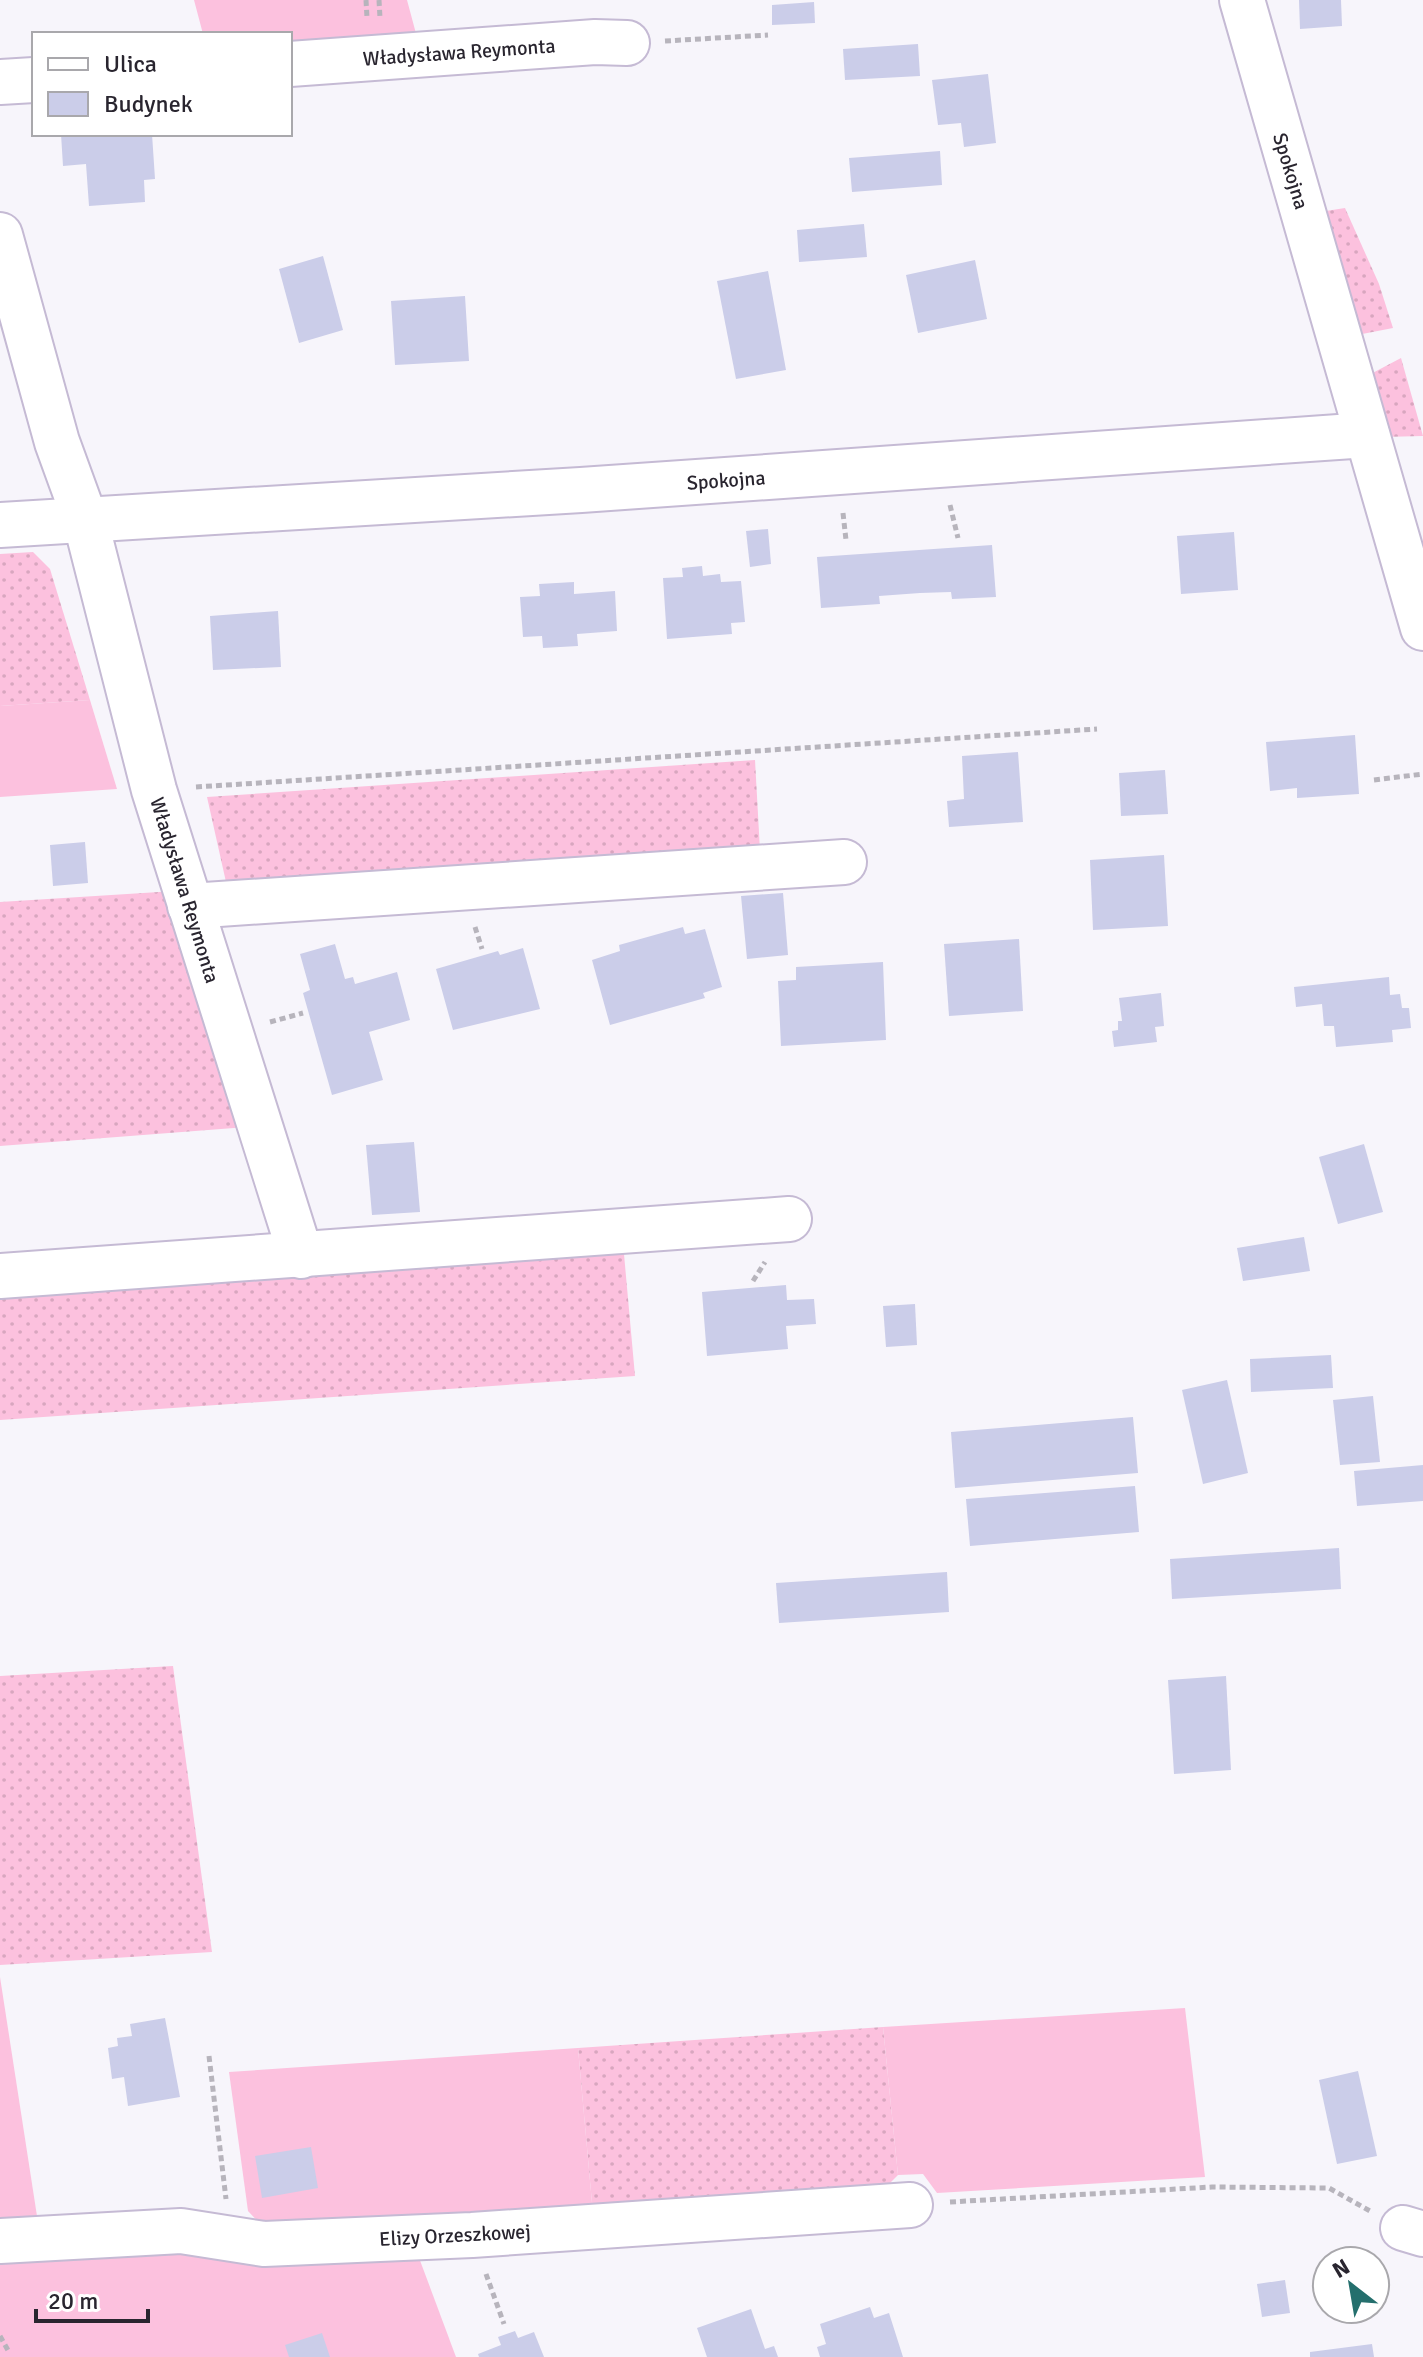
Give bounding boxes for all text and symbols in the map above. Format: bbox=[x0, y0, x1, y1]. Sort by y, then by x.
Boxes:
legend bbox=[32, 32, 292, 136]
street label: Władysława Reymonta bbox=[362, 33, 556, 72]
text: Ulica bbox=[104, 49, 157, 79]
text: Budynek bbox=[104, 89, 193, 119]
street label: Spokojna bbox=[1267, 130, 1314, 212]
street label: Spokojna bbox=[686, 465, 766, 496]
street label: Władysława Reymonta bbox=[144, 794, 225, 986]
street label: Elizy Orzeszkowej bbox=[379, 2219, 531, 2252]
north arrow bbox=[1311, 2245, 1391, 2325]
text: N bbox=[1327, 2253, 1354, 2284]
scale bar bbox=[36, 2273, 148, 2323]
text: 20 m bbox=[48, 2286, 98, 2316]

